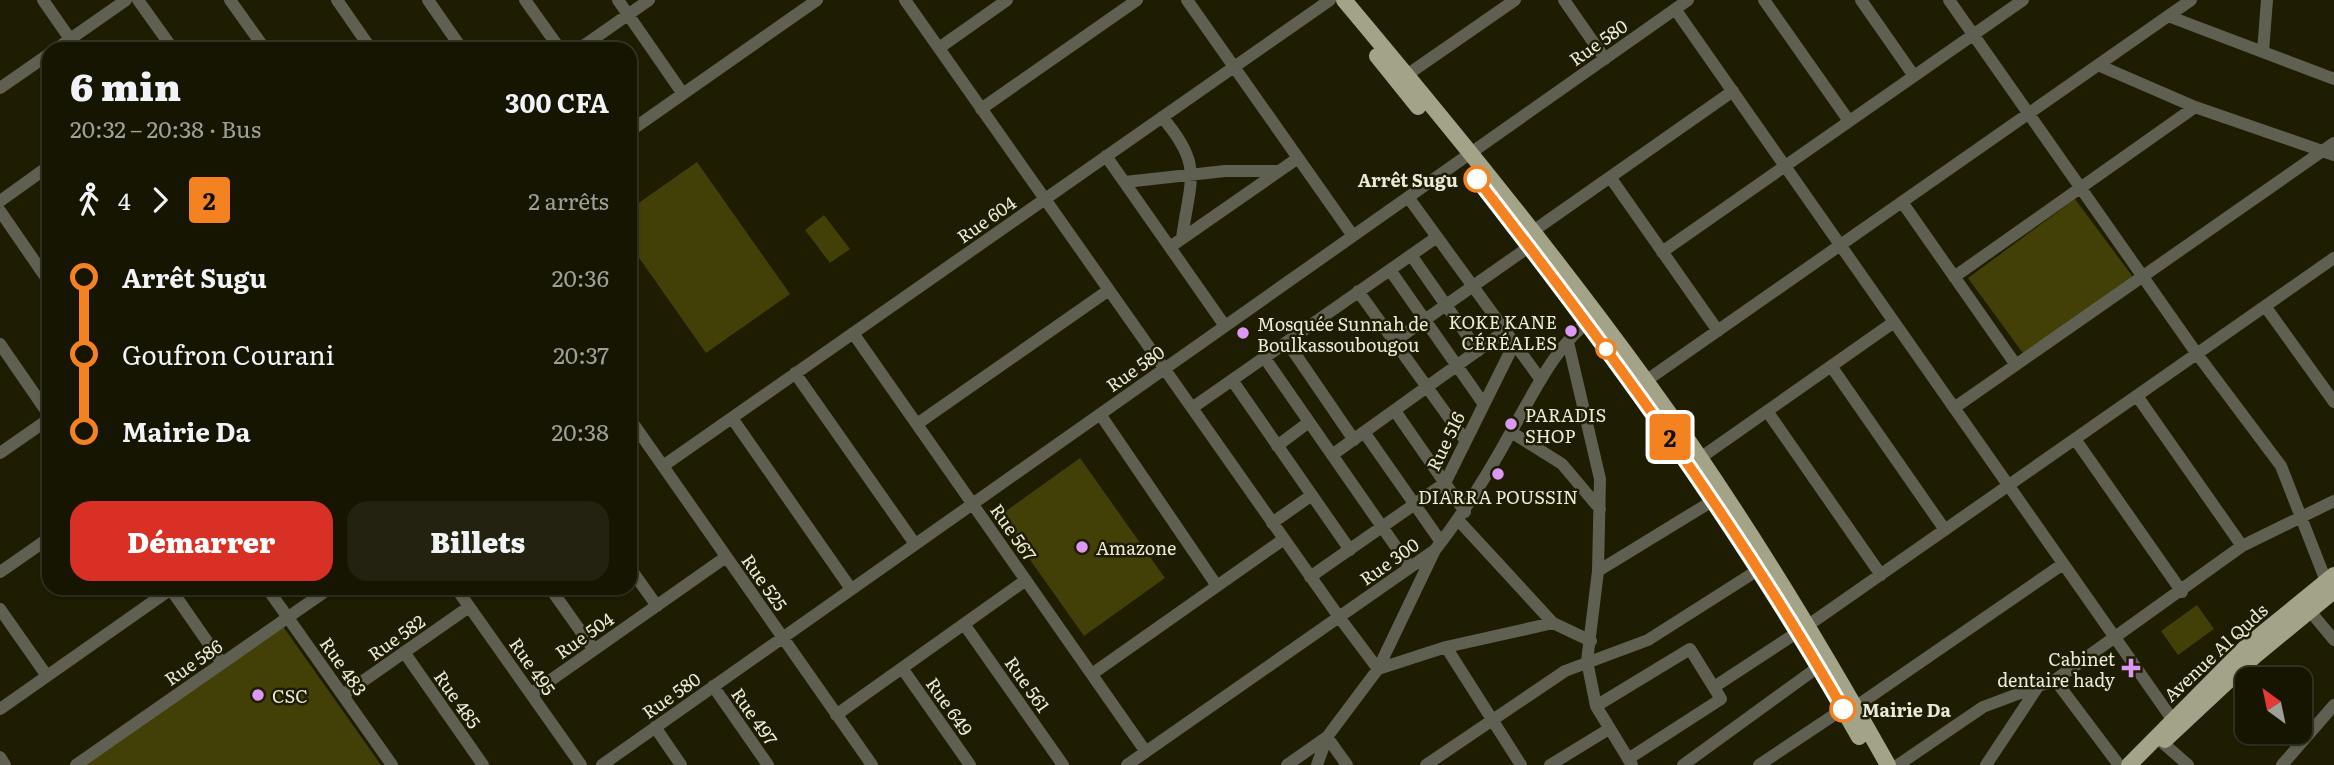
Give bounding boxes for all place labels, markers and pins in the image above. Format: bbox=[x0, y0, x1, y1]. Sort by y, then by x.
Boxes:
place label: Arrêt Sugu bbox=[1358, 166, 1458, 193]
marker: Arrêt Sugu bbox=[1464, 166, 1490, 192]
place label: KOKE KANE CÉRÉALES bbox=[1449, 308, 1557, 356]
place label: Mosquée Sunnah de Boulkassoubougou bbox=[1257, 310, 1428, 358]
marker: KOKE KANE CÉRÉALES bbox=[1563, 323, 1579, 339]
marker: Mosquée Sunnah de Boulkassoubougou bbox=[1235, 325, 1251, 341]
unlabelled marker bbox=[1596, 339, 1616, 359]
place label: PARADIS SHOP bbox=[1525, 401, 1606, 449]
marker: PARADIS SHOP bbox=[1503, 416, 1519, 432]
marker: DIARRA POUSSIN bbox=[1490, 466, 1506, 482]
place label: DIARRA POUSSIN bbox=[1418, 483, 1578, 510]
place label: Amazone bbox=[1096, 534, 1176, 561]
marker: Amazone bbox=[1074, 539, 1090, 555]
place label: Cabinet dentaire hady bbox=[1997, 645, 2116, 693]
marker: Cabinet dentaire hady bbox=[2121, 658, 2141, 678]
place label: CSC bbox=[272, 682, 308, 709]
marker: CSC bbox=[250, 687, 266, 703]
marker: Mairie Da bbox=[1830, 696, 1856, 722]
place label: Mairie Da bbox=[1862, 696, 1951, 723]

